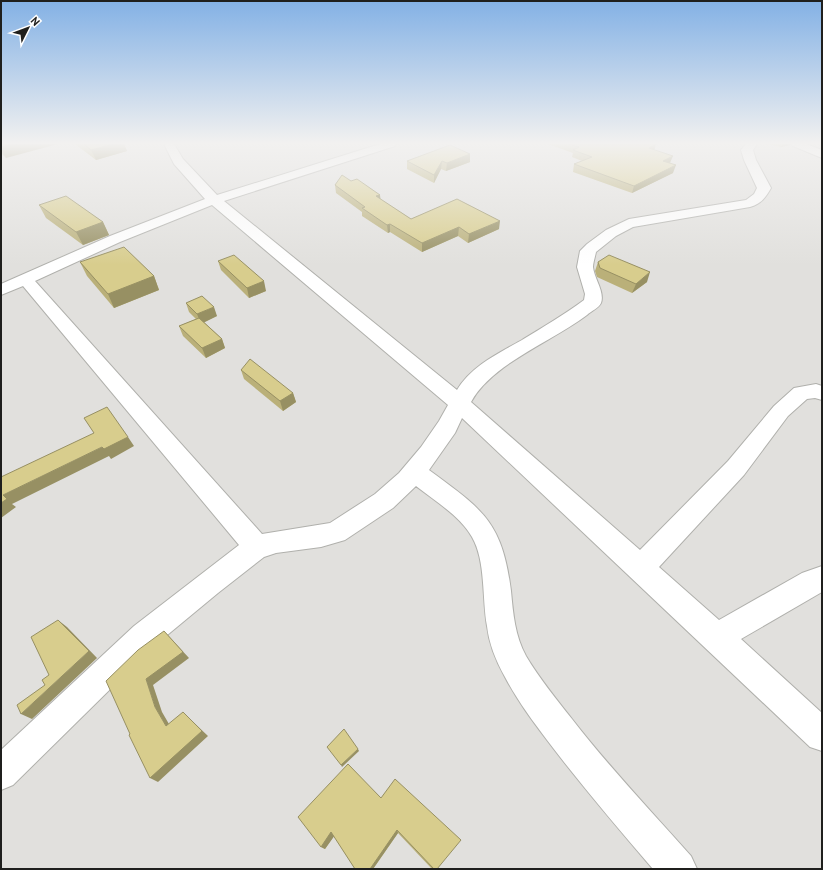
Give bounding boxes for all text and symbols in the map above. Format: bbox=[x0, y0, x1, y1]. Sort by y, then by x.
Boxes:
north arrow bbox=[8, 8, 48, 48]
text: N bbox=[28, 14, 43, 29]

